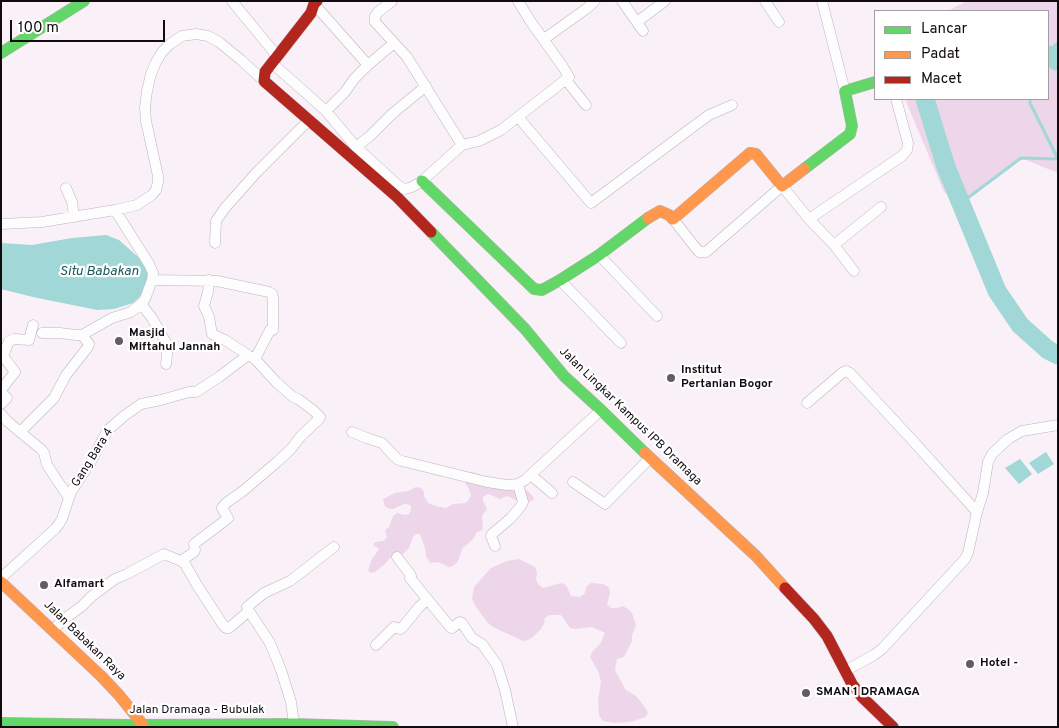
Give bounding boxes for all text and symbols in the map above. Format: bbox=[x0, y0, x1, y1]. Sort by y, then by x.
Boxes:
scale bar bbox=[12, 10, 168, 42]
legend bbox=[874, 10, 1049, 100]
text: 100 m bbox=[18, 19, 59, 38]
text: Lancar bbox=[921, 20, 967, 39]
text: Padat bbox=[921, 45, 960, 64]
text: Macet bbox=[921, 70, 962, 89]
water label: Situ Babakan bbox=[59, 264, 139, 280]
place label: Masjid Miftahul Jannah bbox=[129, 327, 220, 355]
marker: Masjid Miftahul Jannah bbox=[113, 335, 125, 347]
street label: Jalan Lingkar Kampus IPB Dramaga bbox=[556, 345, 704, 489]
place label: Institut Pertanian Bogor bbox=[681, 364, 773, 392]
marker: Institut Pertanian Bogor bbox=[665, 372, 677, 384]
street label: Gang Bara 4 bbox=[69, 426, 117, 490]
place label: Alfamart bbox=[54, 578, 104, 592]
marker: Alfamart bbox=[38, 579, 50, 591]
street label: Jalan Babakan Raya bbox=[40, 598, 128, 684]
place label: Hotel - bbox=[980, 657, 1018, 671]
marker: Hotel - bbox=[964, 658, 976, 670]
place label: SMAN 1 DRAMAGA bbox=[816, 686, 920, 700]
marker: SMAN 1 DRAMAGA bbox=[800, 687, 812, 699]
street label: Jalan Dramaga - Bubulak bbox=[129, 704, 265, 718]

